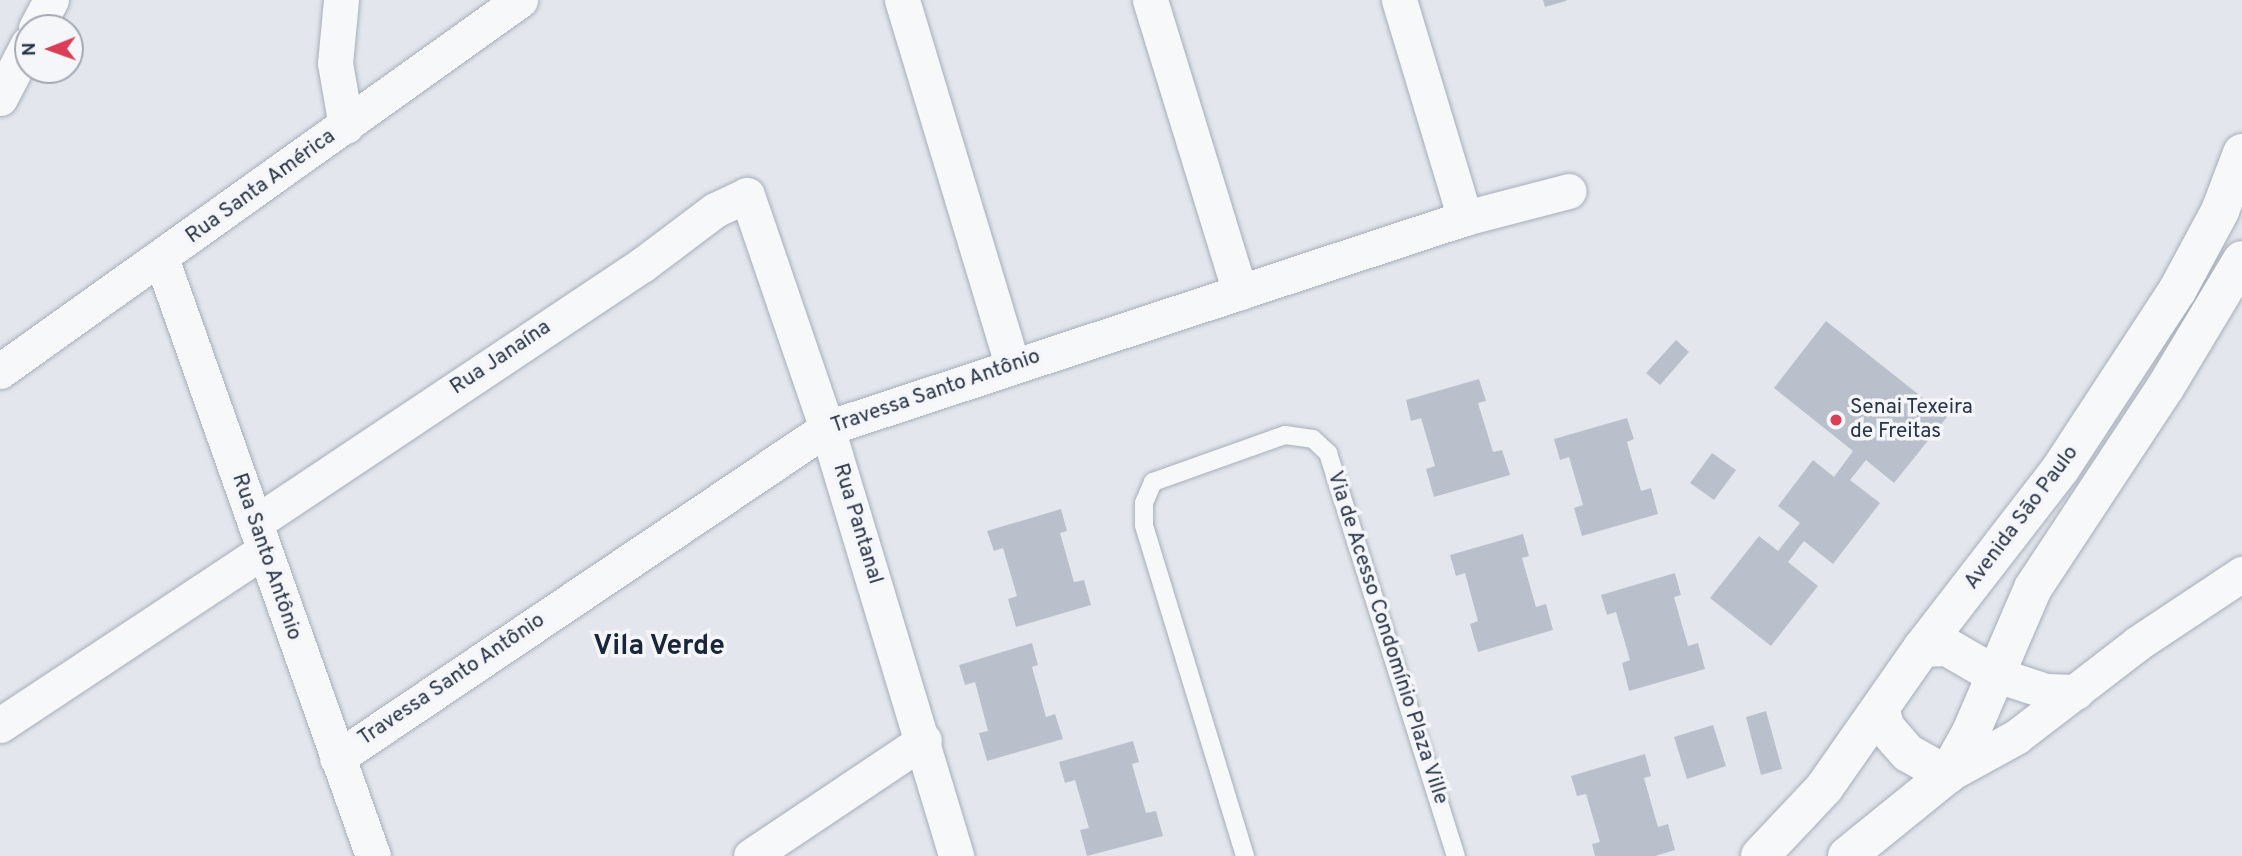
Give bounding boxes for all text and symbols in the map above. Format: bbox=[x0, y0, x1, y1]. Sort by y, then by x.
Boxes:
north arrow bbox=[14, 14, 84, 84]
text: N bbox=[18, 42, 42, 56]
street label: Rua Santa América bbox=[181, 124, 341, 250]
street label: Rua Janaína bbox=[446, 315, 556, 401]
street label: Travessa Santo Antônio bbox=[828, 344, 1044, 440]
place label: Senai Texeira de Freitas bbox=[1850, 395, 1974, 445]
marker: Senai Texeira de Freitas bbox=[1828, 412, 1844, 428]
street label: Avenida São Paulo bbox=[1960, 441, 2084, 595]
street label: Rua Pantanal bbox=[827, 461, 887, 587]
street label: Via de Acesso Condomínio Plaza Ville bbox=[1321, 467, 1453, 809]
street label: Rua Santo Antônio bbox=[225, 470, 307, 644]
street label: Travessa Santo Antônio bbox=[354, 608, 550, 752]
district label: Vila Verde bbox=[593, 630, 725, 664]

